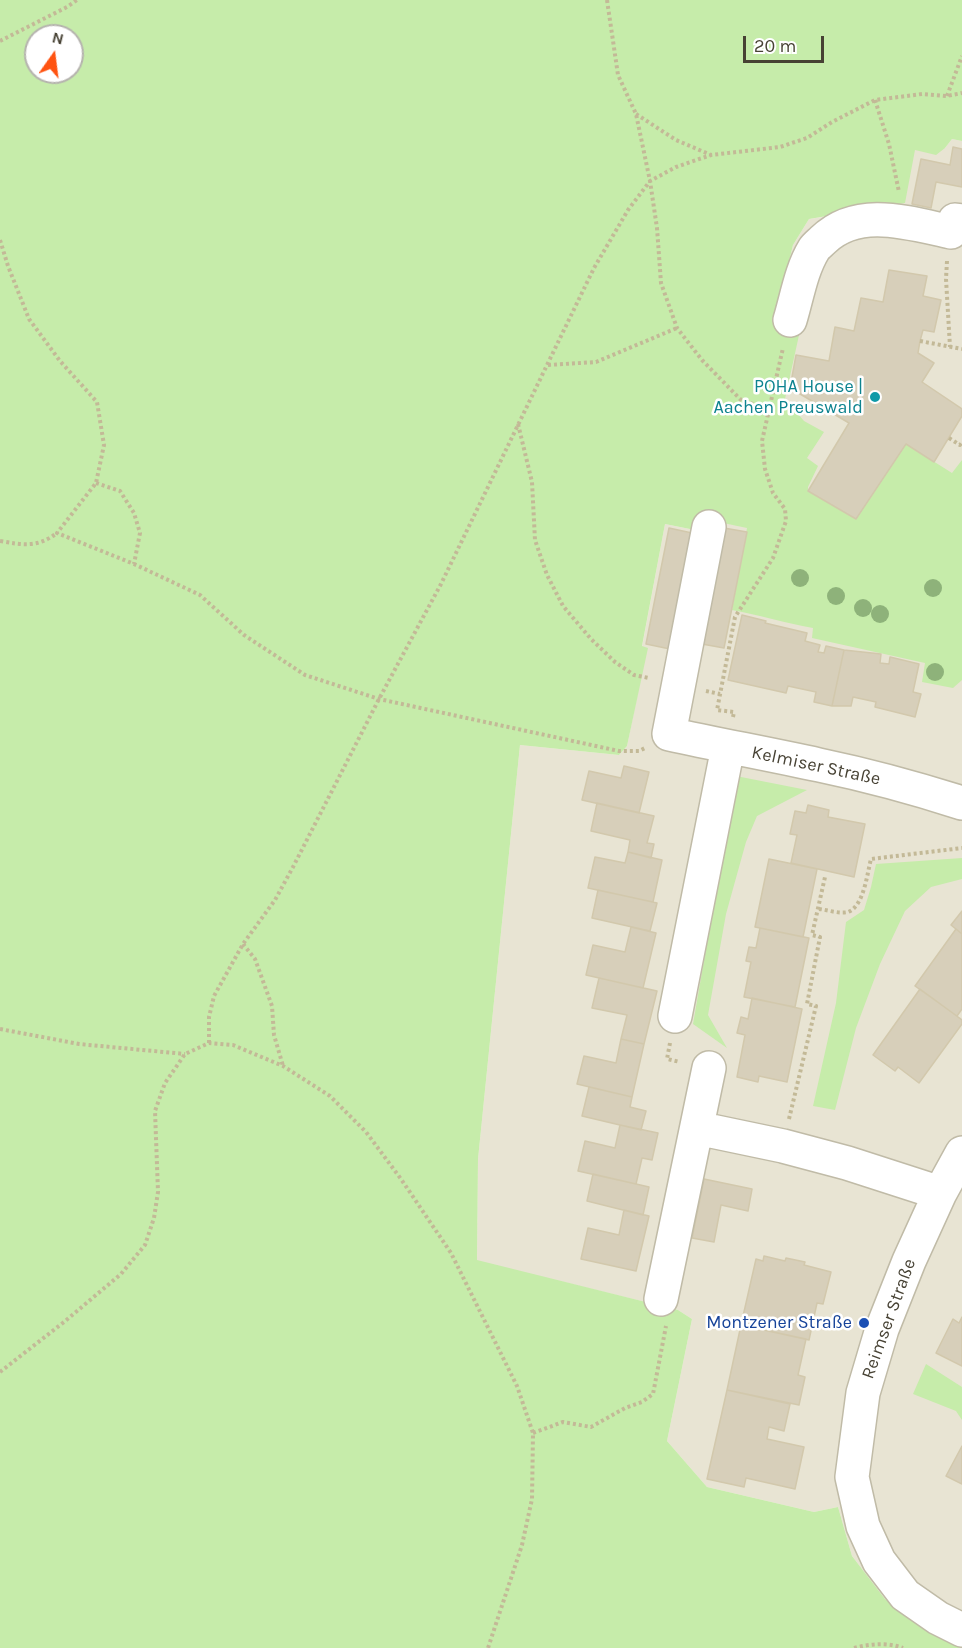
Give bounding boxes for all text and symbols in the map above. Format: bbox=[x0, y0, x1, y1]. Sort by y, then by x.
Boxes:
north arrow bbox=[24, 24, 84, 84]
scale bar bbox=[746, 24, 827, 62]
text: N bbox=[50, 27, 66, 49]
text: 20 m bbox=[754, 35, 796, 57]
place label: POHA House | Aachen Preuswald bbox=[713, 376, 863, 418]
marker: POHA House | Aachen Preuswald bbox=[868, 390, 882, 404]
street label: Kelmiser Straße bbox=[750, 742, 882, 790]
street label: Reimser Straße bbox=[857, 1256, 921, 1382]
place label: Montzener Straße bbox=[706, 1312, 852, 1334]
marker: Montzener Straße bbox=[857, 1316, 871, 1330]

